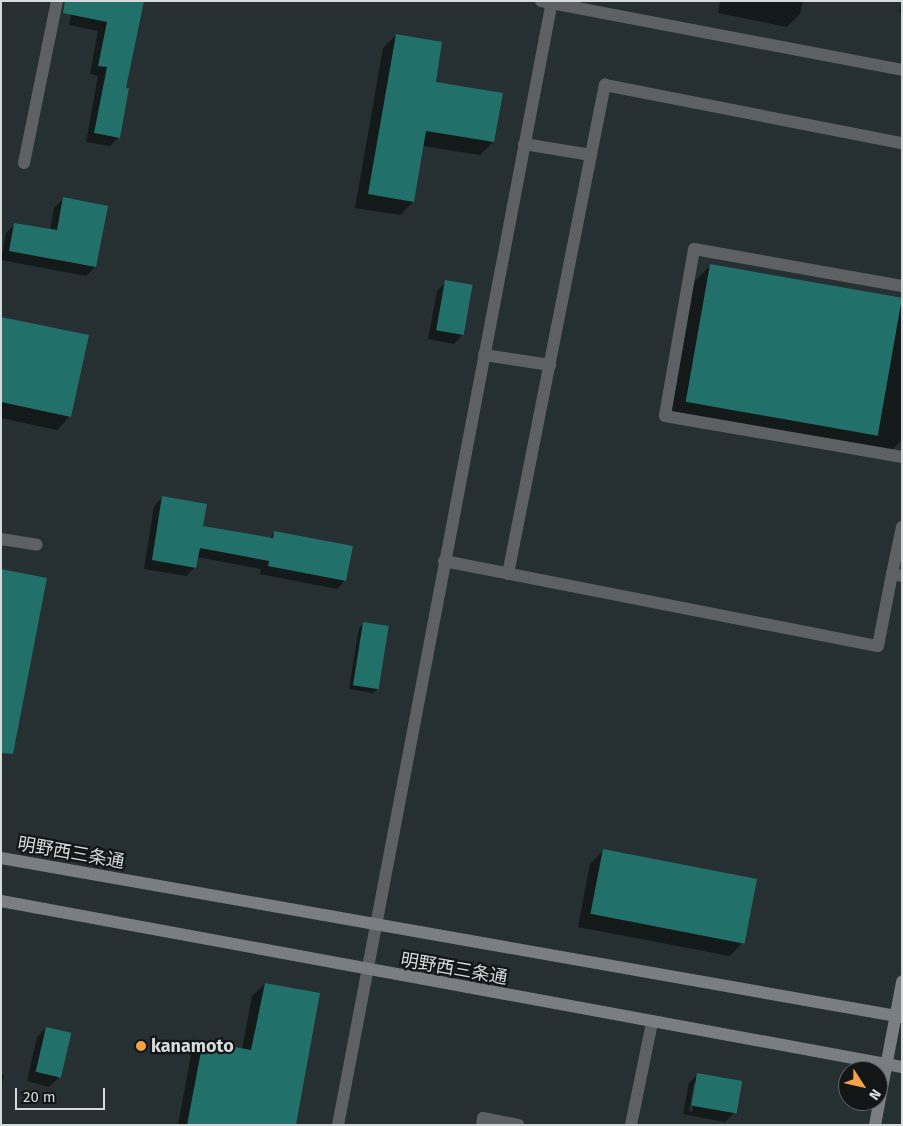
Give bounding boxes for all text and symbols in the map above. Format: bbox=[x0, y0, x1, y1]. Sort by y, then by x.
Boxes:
street label: 明野西三条通 bbox=[16, 833, 126, 873]
street label: 明野西三条通 bbox=[399, 949, 509, 989]
place label: kanamoto bbox=[151, 1035, 234, 1057]
marker: kanamoto bbox=[135, 1040, 147, 1052]
north arrow bbox=[838, 1061, 888, 1111]
scale bar bbox=[18, 1078, 108, 1110]
text: N bbox=[865, 1086, 885, 1103]
text: 20 m bbox=[23, 1088, 56, 1106]

